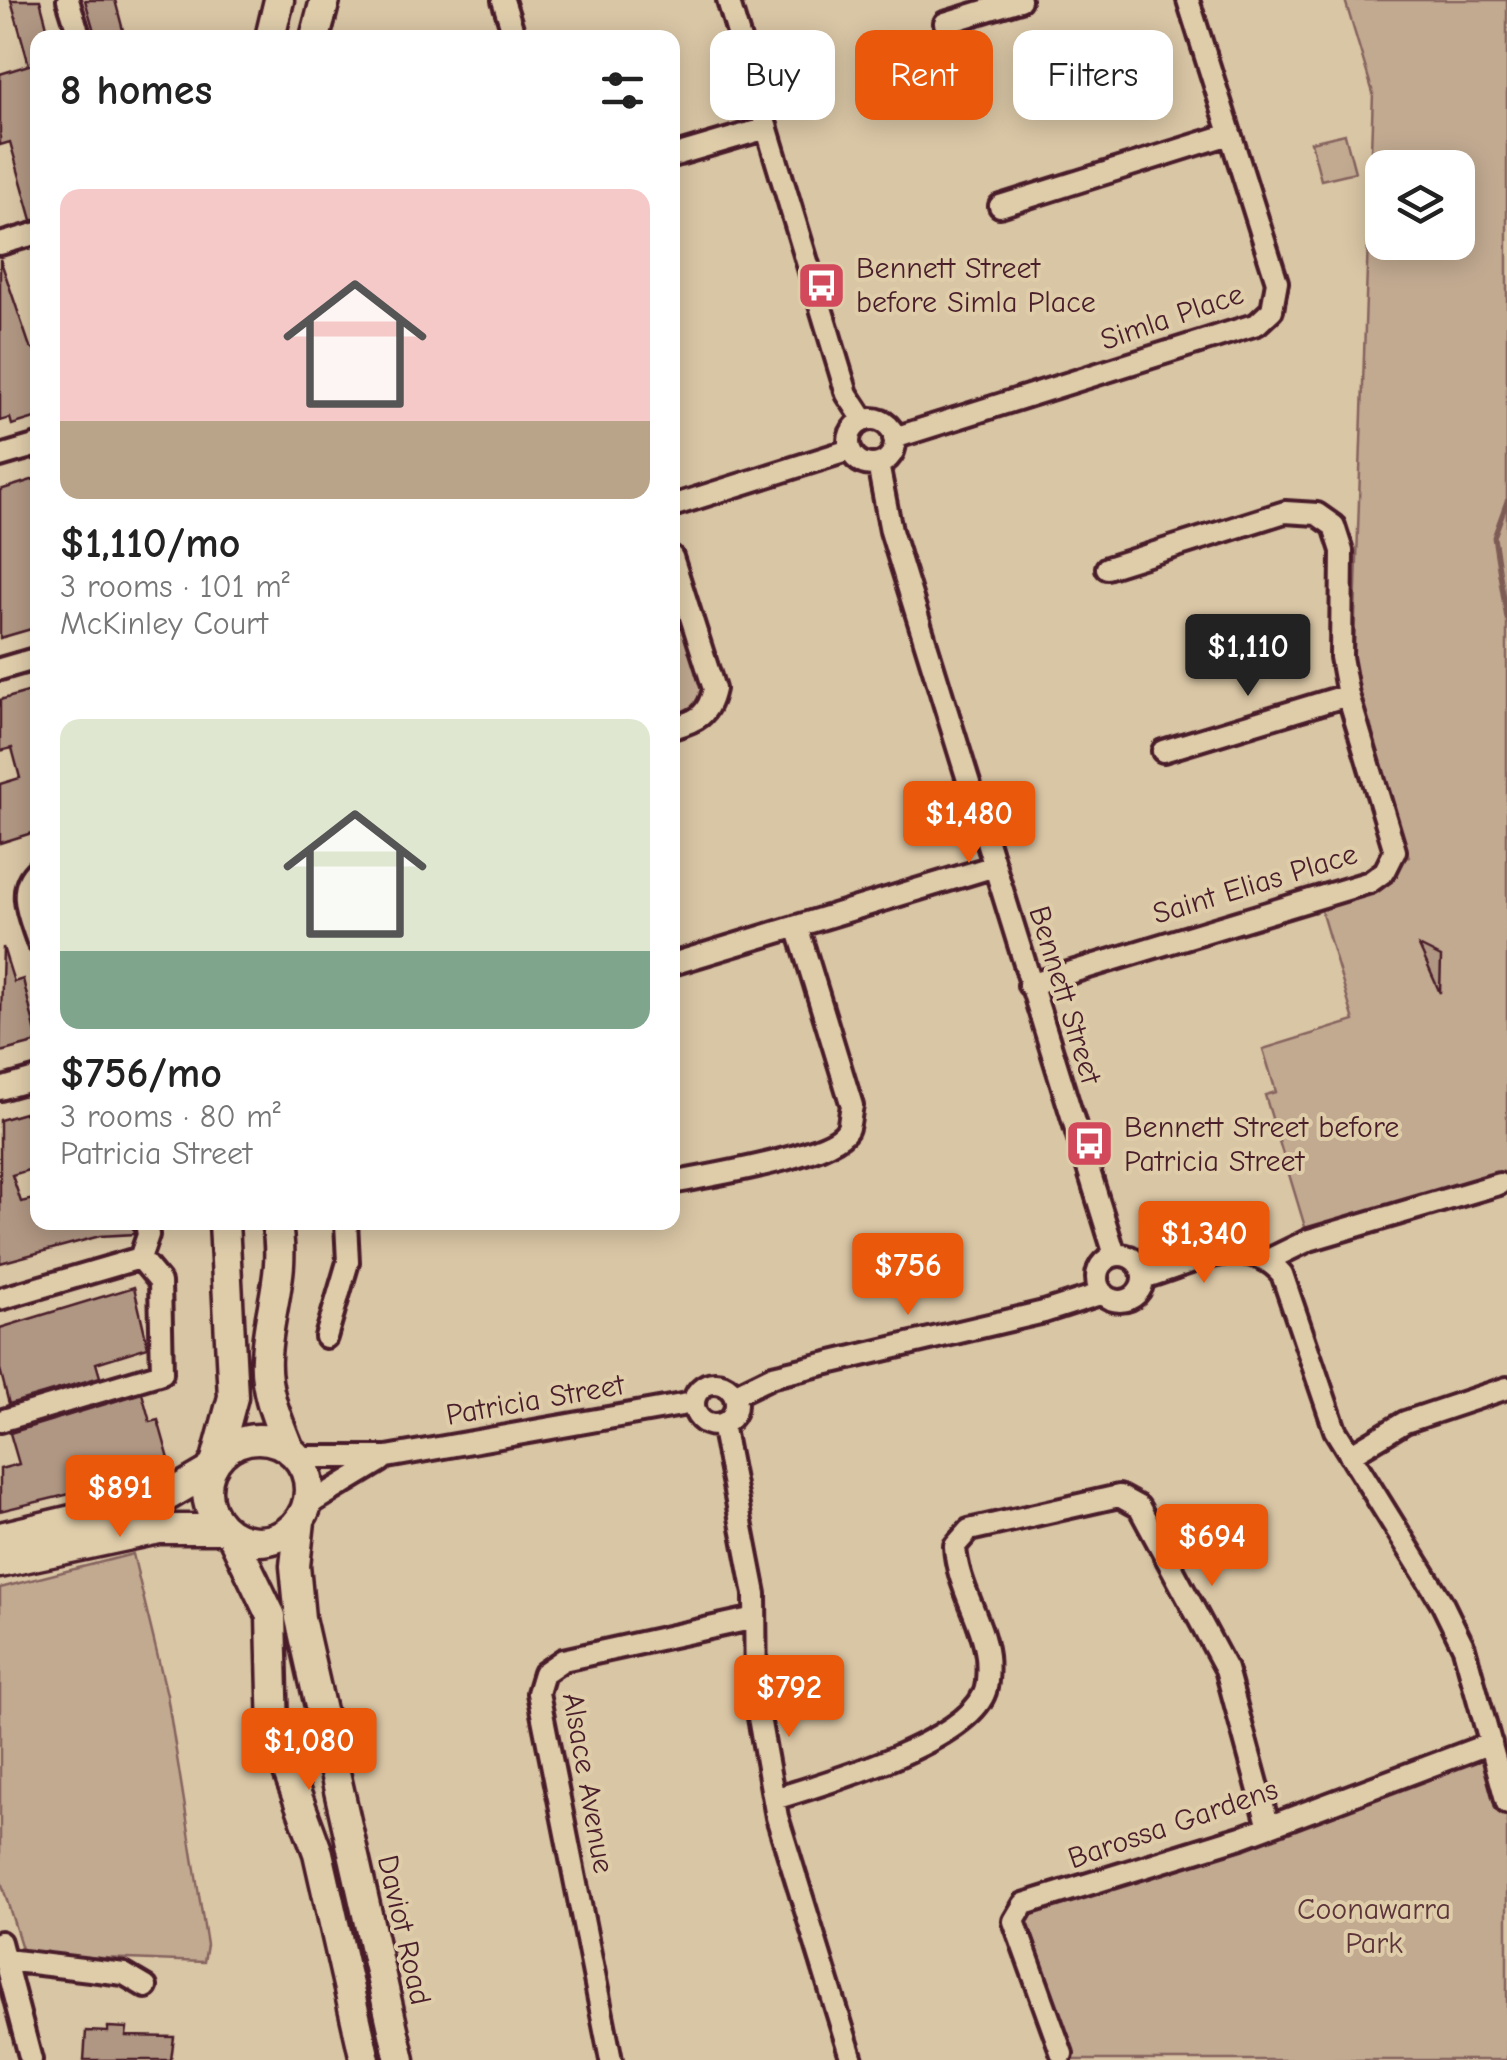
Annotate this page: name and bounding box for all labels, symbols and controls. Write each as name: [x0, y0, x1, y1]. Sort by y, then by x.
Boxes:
chip: Buy: [710, 30, 835, 120]
chip: Rent: [855, 30, 993, 120]
chip: Filters: [1013, 30, 1173, 120]
icon: filters: [595, 63, 650, 118]
text: 8 homes: [60, 66, 212, 115]
map controls: [1365, 150, 1475, 260]
button: layers: [1365, 150, 1475, 260]
place label: Bennett Street before Simla Place: [856, 251, 1096, 320]
icon: home: [265, 254, 445, 434]
bus stop icon: Bennett Street before Simla Place: [795, 259, 847, 311]
street label: Simla Place: [1096, 276, 1248, 358]
text: $1,110/mo: [60, 519, 240, 568]
text: 3 rooms · 101 m²: [60, 568, 290, 605]
text: McKinley Court: [60, 605, 268, 642]
pin: $1,110: [1167, 614, 1329, 699]
text: $1,110: [1207, 628, 1289, 665]
pin: $1,480: [888, 781, 1050, 866]
icon: home: [265, 784, 445, 964]
text: $1,480: [925, 795, 1013, 832]
street label: Saint Elias Place: [1149, 836, 1361, 932]
street label: Bennett Street: [1021, 902, 1109, 1090]
text: $756/mo: [60, 1049, 222, 1098]
text: 3 rooms · 80 m²: [60, 1098, 281, 1135]
place label: Bennett Street before Patricia Street: [1124, 1110, 1399, 1179]
bus stop icon: Bennett Street before Patricia Street: [1063, 1118, 1115, 1170]
text: Patricia Street: [60, 1135, 252, 1172]
pin: $1,340: [1123, 1201, 1285, 1286]
text: $1,340: [1160, 1215, 1248, 1252]
pin: $756: [849, 1233, 967, 1318]
text: $756: [874, 1247, 942, 1284]
street label: Patricia Street: [443, 1367, 628, 1433]
pin: $891: [61, 1455, 179, 1540]
text: $891: [88, 1469, 152, 1506]
pin: $694: [1153, 1504, 1271, 1589]
text: $694: [1178, 1518, 1246, 1555]
pin: $792: [730, 1655, 848, 1740]
text: $792: [756, 1669, 822, 1706]
street label: Alsace Avenue: [555, 1690, 621, 1876]
pin: $1,080: [228, 1708, 390, 1793]
text: $1,080: [264, 1722, 354, 1759]
street label: Barossa Gardens: [1064, 1772, 1282, 1876]
street label: Daviot Road: [370, 1852, 438, 2008]
park label: Coonawarra Park: [1297, 1892, 1451, 1961]

